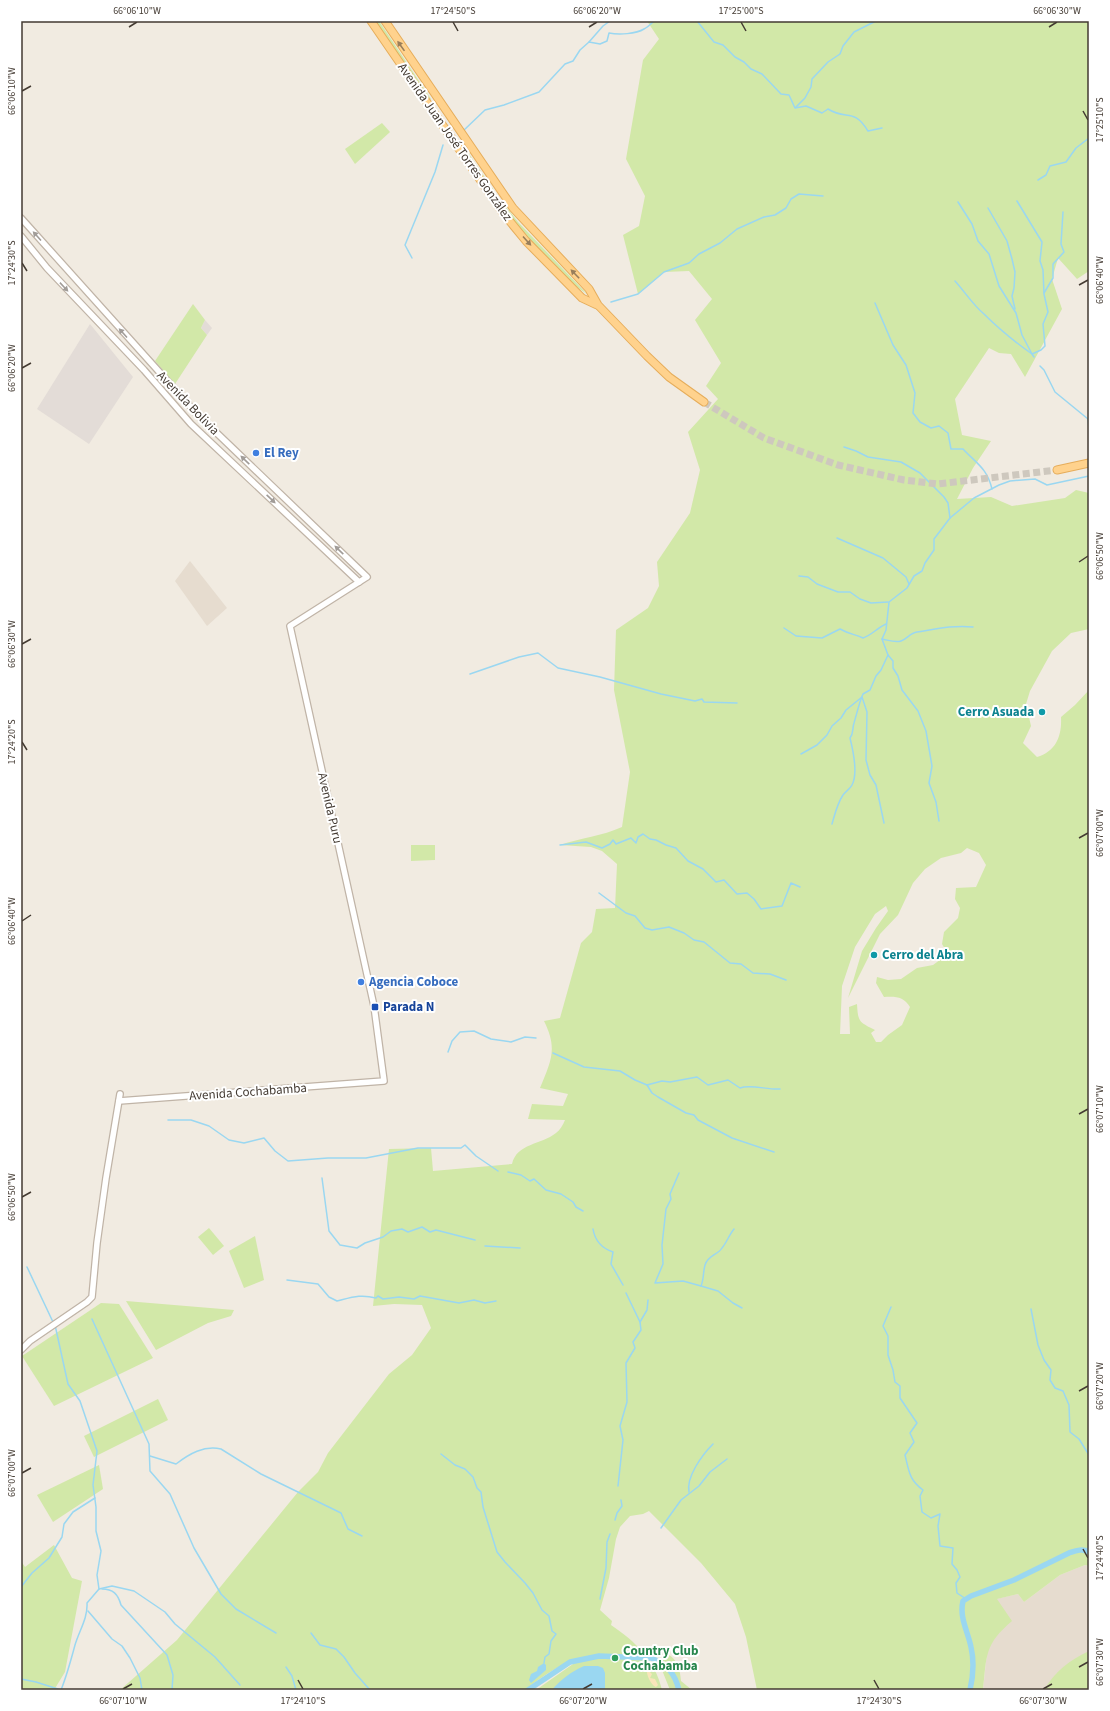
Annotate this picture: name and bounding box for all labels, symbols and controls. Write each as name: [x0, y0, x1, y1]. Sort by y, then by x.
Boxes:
text: 66°06'10"W: [113, 4, 161, 18]
text: 17°24'50"S: [430, 4, 476, 18]
text: 66°06'20"W: [573, 4, 621, 18]
text: 17°25'00"S: [718, 4, 764, 18]
text: 66°06'30"W: [1033, 4, 1081, 18]
one-way arrow: [398, 40, 405, 51]
street label: Avenida Juan José Torres González: [393, 59, 517, 225]
text: 66°06'10"W: [5, 67, 19, 115]
text: 17°25'10"S: [1093, 97, 1107, 143]
one-way arrow: [32, 231, 41, 241]
one-way arrow: [522, 236, 531, 246]
text: 17°24'30"S: [5, 240, 19, 286]
text: 66°06'40"W: [1093, 256, 1107, 304]
one-way arrow: [570, 269, 580, 279]
one-way arrow: [60, 281, 69, 292]
one-way arrow: [119, 328, 128, 338]
text: 66°06'20"W: [5, 344, 19, 392]
street label: Avenida Bolivia: [153, 367, 223, 439]
place label: El Rey: [264, 444, 299, 462]
marker: El Rey: [251, 448, 261, 458]
one-way arrow: [240, 456, 250, 465]
one-way arrow: [266, 494, 276, 504]
text: 66°06'50"W: [1093, 532, 1107, 580]
one-way arrow: [334, 545, 344, 555]
text: 66°06'30"W: [5, 620, 19, 668]
place label: Cerro Asuada: [958, 703, 1034, 721]
marker: Cerro Asuada: [1037, 707, 1047, 717]
text: 17°24'20"S: [5, 719, 19, 765]
street label: Avenida Puru: [313, 771, 347, 845]
text: 66°07'00"W: [1093, 809, 1107, 857]
text: 66°06'40"W: [5, 897, 19, 945]
place label: Cerro del Abra: [882, 946, 964, 964]
marker: Cerro del Abra: [869, 950, 879, 960]
place label: Agencia Coboce: [368, 973, 459, 991]
marker: Agencia Coboce: [356, 977, 366, 987]
place label: Parada N: [383, 998, 434, 1016]
marker: Parada N: [370, 1002, 380, 1012]
street label: Avenida Cochabamba: [188, 1079, 308, 1105]
text: 66°07'10"W: [1093, 1085, 1107, 1133]
text: 66°06'50"W: [5, 1173, 19, 1221]
text: 66°07'20"W: [1093, 1362, 1107, 1410]
text: 66°07'00"W: [5, 1449, 19, 1497]
text: 17°24'40"S: [1093, 1535, 1107, 1581]
text: 66°07'30"W: [1093, 1638, 1107, 1686]
place label: Country Club Cochabamba: [623, 1642, 698, 1675]
marker: Country Club Cochabamba: [610, 1653, 620, 1663]
text: 66°07'10"W: [99, 1694, 147, 1708]
text: 17°24'10"S: [280, 1694, 326, 1708]
text: 66°07'20"W: [559, 1694, 607, 1708]
text: 17°24'30"S: [856, 1694, 902, 1708]
text: 66°07'30"W: [1019, 1694, 1067, 1708]

